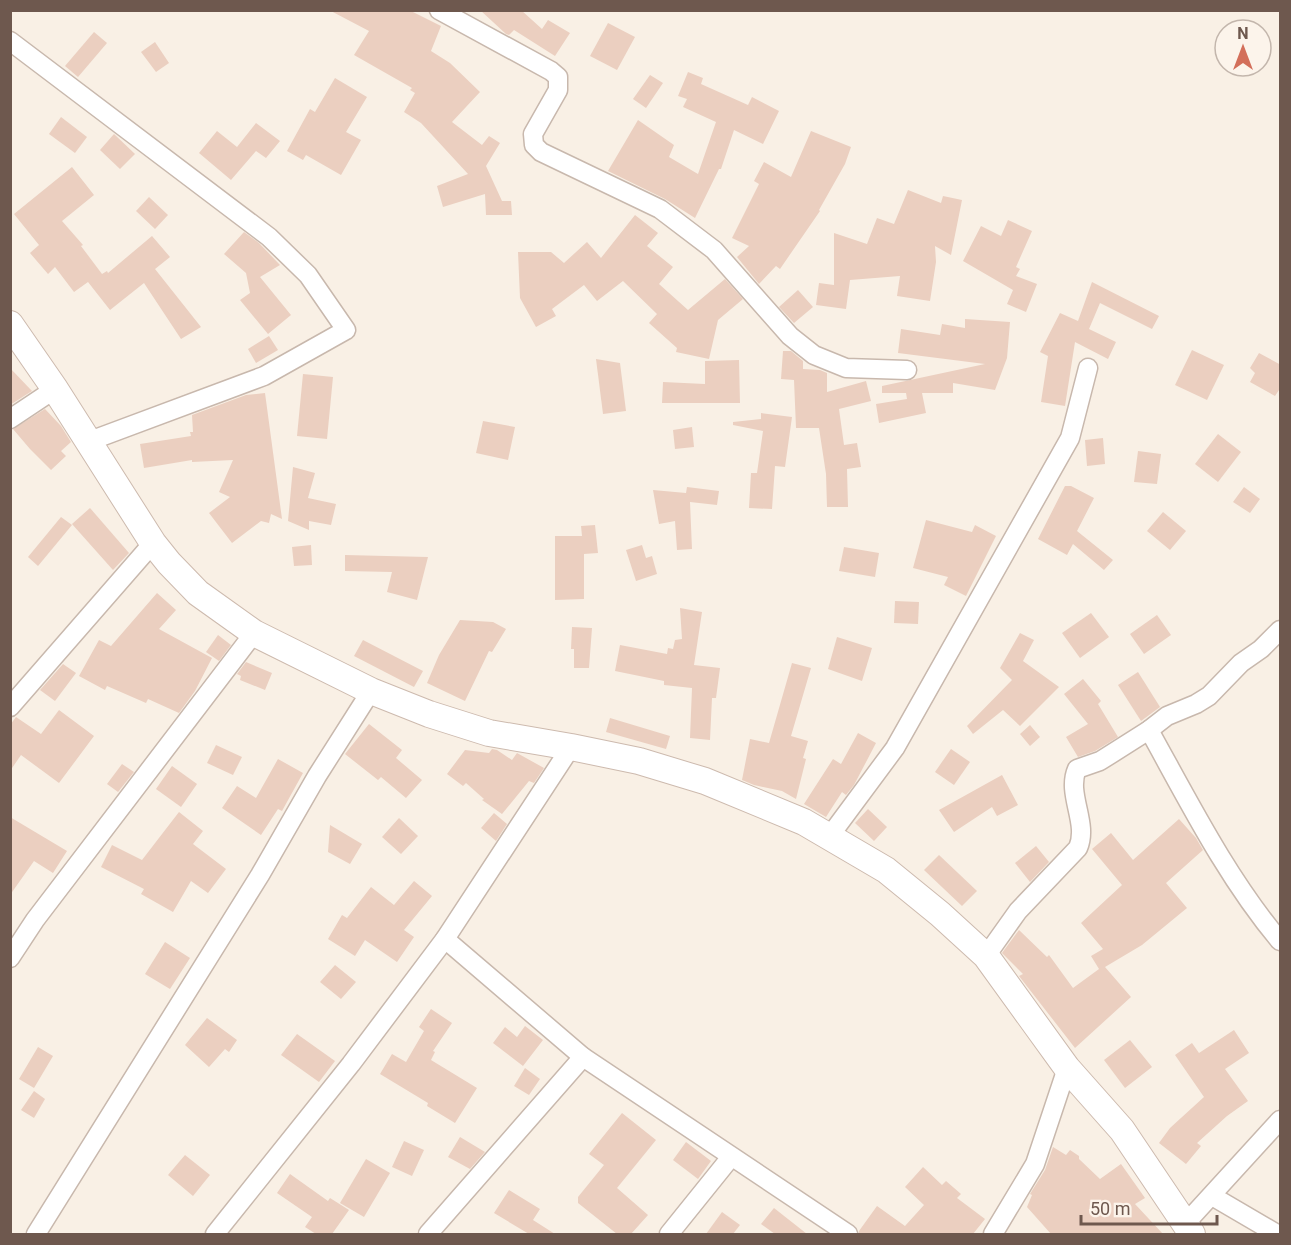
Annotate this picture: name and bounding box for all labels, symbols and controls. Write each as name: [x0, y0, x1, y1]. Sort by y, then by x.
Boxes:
north arrow: [1213, 18, 1273, 78]
text: N: [1237, 24, 1249, 43]
scale bar: [1081, 1188, 1218, 1226]
text: 50 m: [1090, 1198, 1130, 1219]

